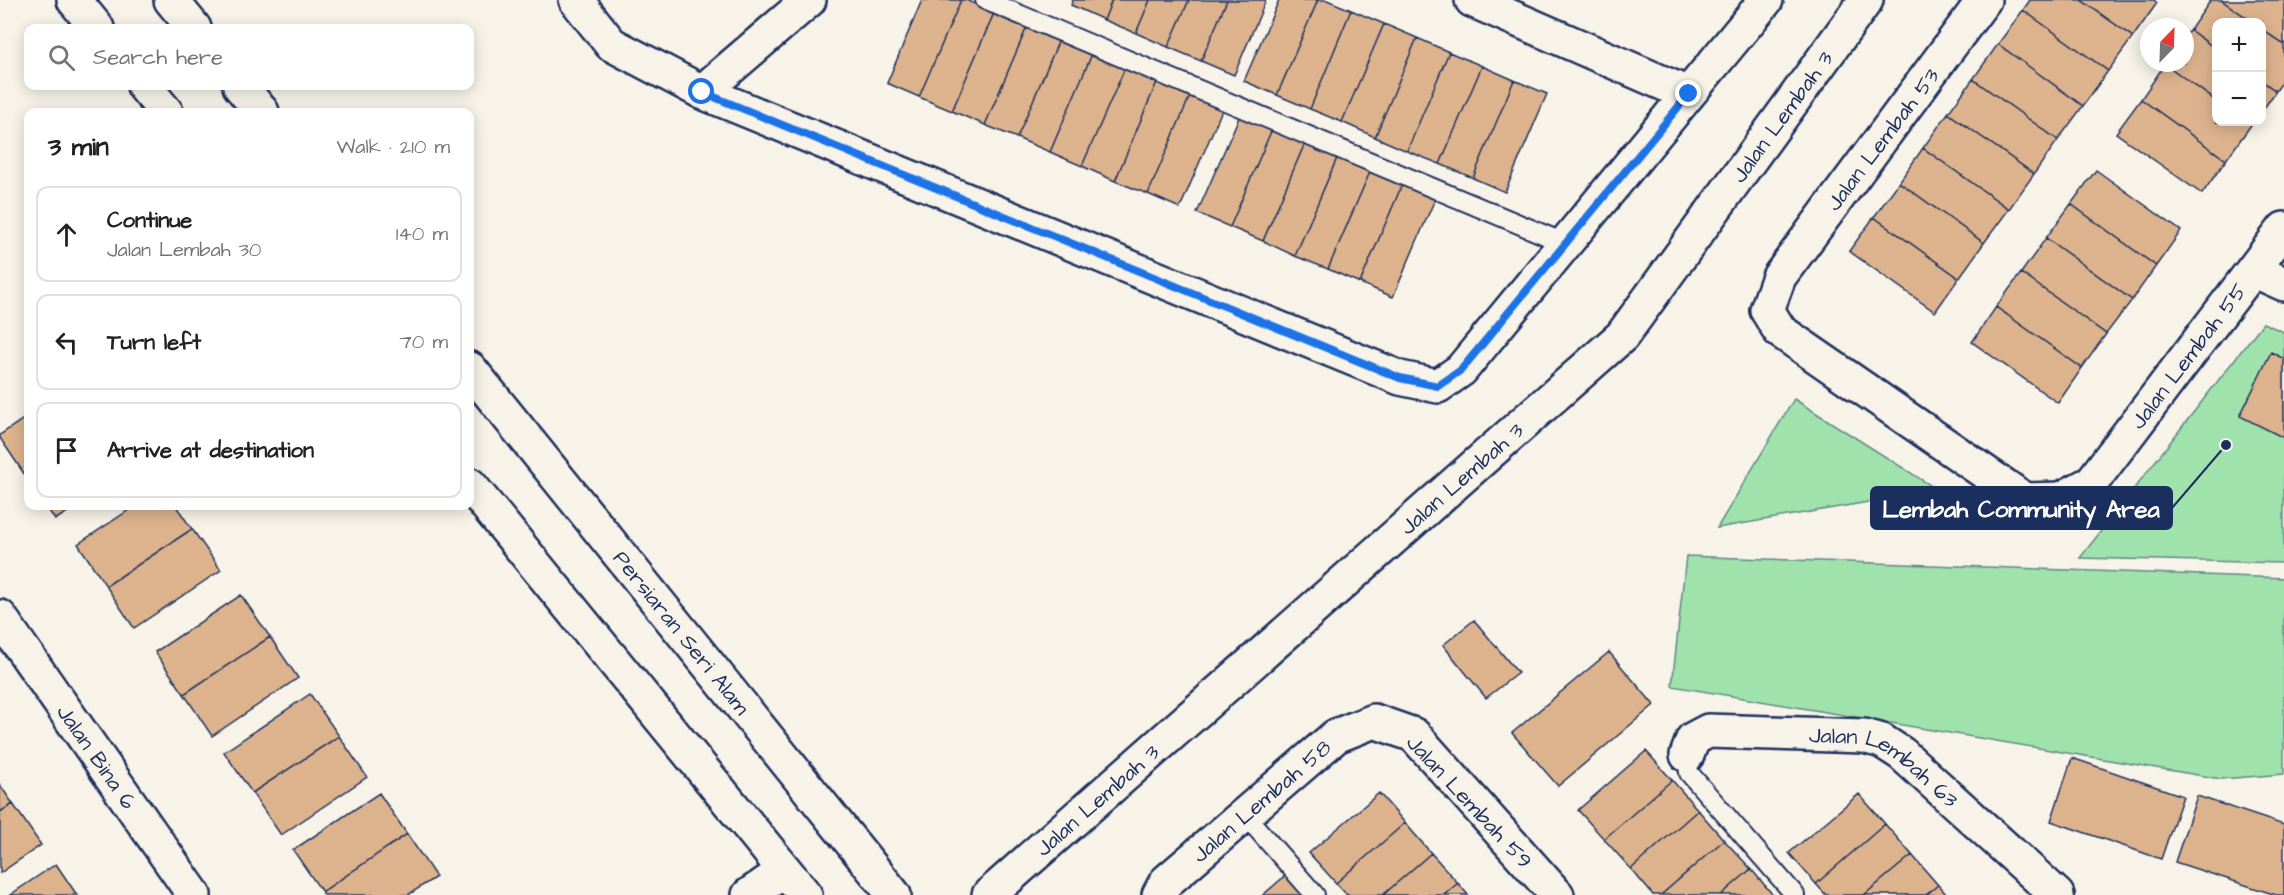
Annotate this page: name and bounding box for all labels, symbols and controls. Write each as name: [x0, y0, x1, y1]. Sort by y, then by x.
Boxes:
north arrow: [2140, 18, 2194, 72]
map controls: [2212, 18, 2266, 126]
button: +: [2212, 18, 2266, 72]
search box: [24, 24, 474, 90]
icon: search: [45, 41, 78, 74]
text: Search here: [93, 42, 223, 73]
street label: Jalan Lembah 3: [1724, 45, 1841, 189]
street label: Jalan Lembah 53: [1819, 62, 1947, 218]
button: −: [2212, 72, 2266, 126]
route start: [688, 78, 714, 104]
route end: [1675, 80, 1701, 106]
text: 3 min: [48, 129, 109, 165]
text: Walk · 210 m: [337, 133, 450, 161]
text: Continue: [107, 205, 192, 236]
icon: ahead: [50, 218, 83, 251]
text: 140 m: [396, 220, 448, 248]
text: Jalan Lembah 30: [107, 236, 261, 264]
street label: Jalan Lembah 55: [2123, 277, 2255, 436]
icon: left: [50, 326, 83, 359]
text: Turn left: [107, 327, 201, 358]
text: 70 m: [400, 328, 448, 356]
street label: Jalan Lembah 3: [1393, 416, 1531, 542]
icon: arrive: [50, 434, 83, 467]
text: Arrive at destination: [107, 435, 314, 466]
callout: Lembah Community Area: [1871, 487, 2172, 529]
text: Lembah Community Area: [1882, 493, 2161, 529]
street label: Persiaran Seri Alam: [605, 544, 757, 722]
street label: Jalan Bina 6: [49, 699, 144, 816]
street label: Jalan Lembah 63: [1808, 720, 1965, 815]
street label: Jalan Lembah 59: [1399, 728, 1539, 876]
street label: Jalan Lembah 58: [1186, 733, 1338, 870]
street label: Jalan Lembah 3: [1029, 738, 1167, 864]

